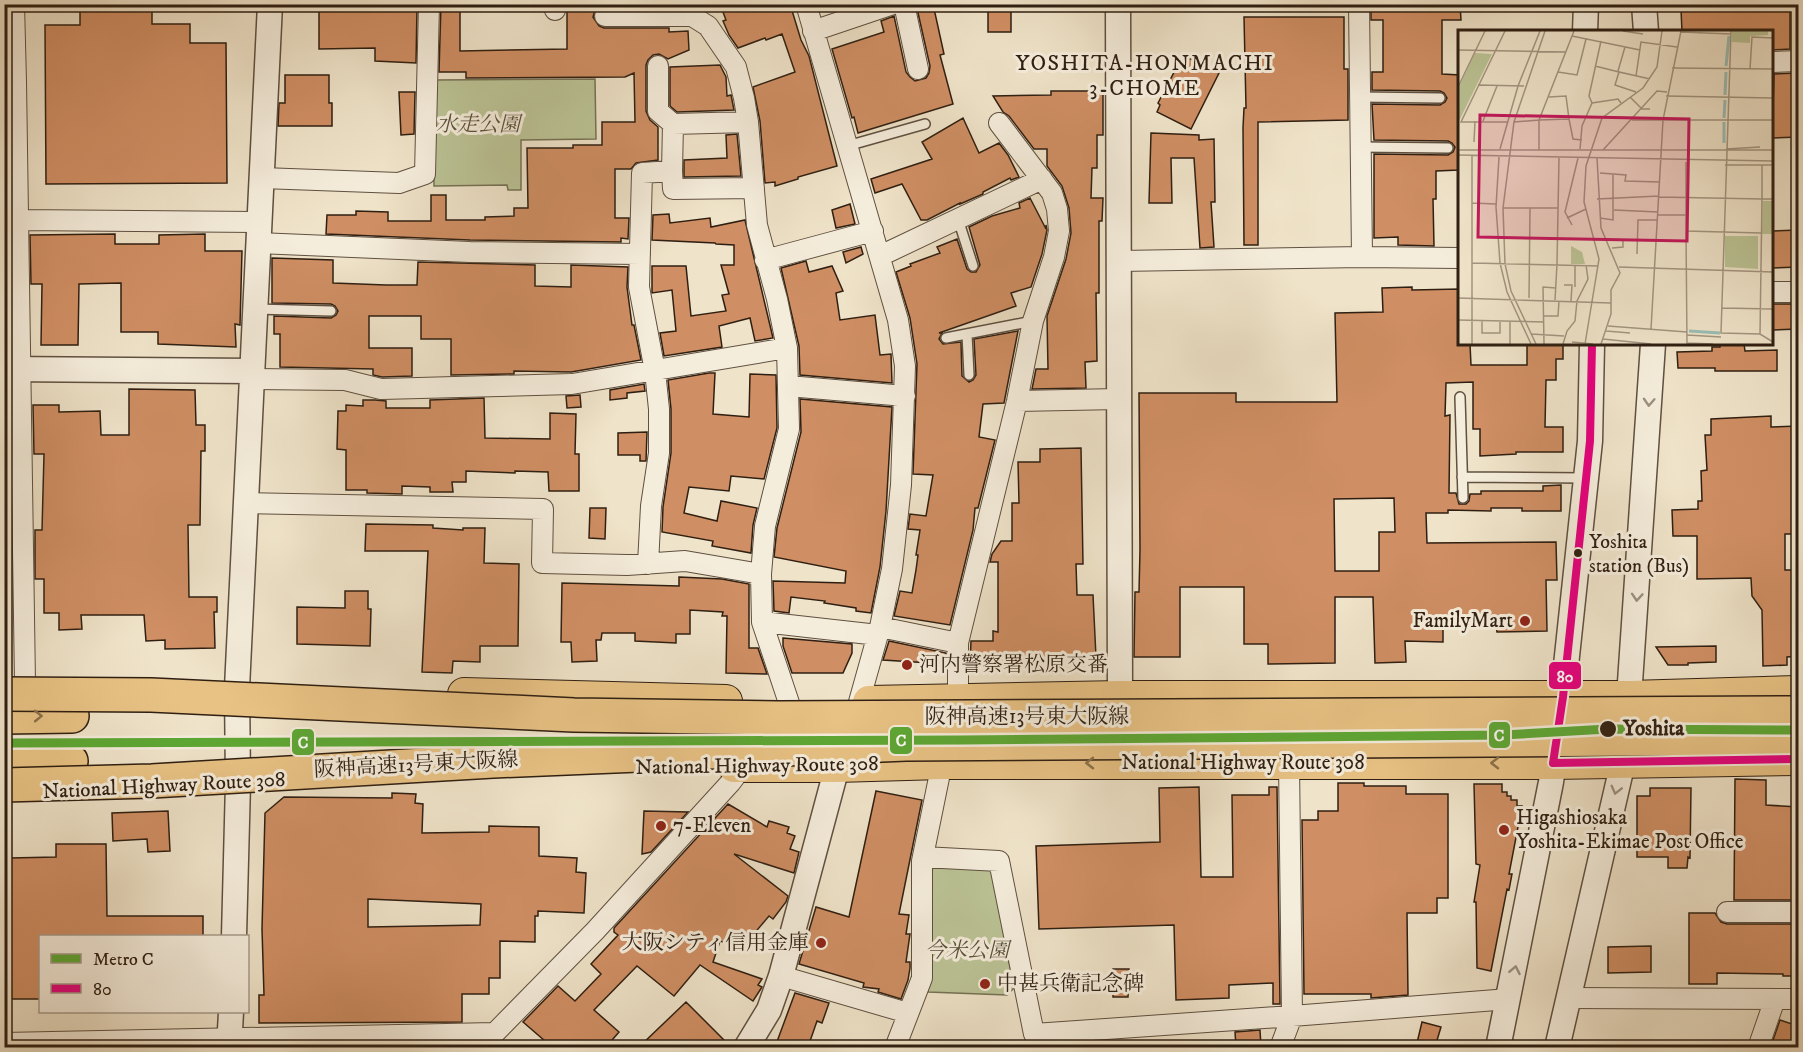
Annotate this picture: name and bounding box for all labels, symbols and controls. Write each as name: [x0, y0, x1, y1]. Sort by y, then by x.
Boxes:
inset map: [1458, 30, 1773, 345]
district label: YOSHITA-HONMACHI 3-CHOME: [1016, 50, 1274, 102]
park label: 水走公園: [436, 112, 523, 138]
one-way arrow: [1643, 397, 1656, 406]
place label: Yoshita station (Bus): [1589, 530, 1689, 579]
marker: Yoshita station (Bus): [1572, 547, 1584, 559]
one-way arrow: [1631, 592, 1644, 601]
place label: FamilyMart: [1412, 608, 1513, 634]
marker: FamilyMart: [1518, 614, 1532, 628]
place label: 河内警察署松原交番: [919, 652, 1108, 678]
marker: 河内警察署松原交番: [900, 658, 914, 672]
line badge: 80: [1548, 661, 1582, 690]
text: 80: [1557, 667, 1574, 687]
street label: 阪神高速13号東大阪線: [925, 704, 1129, 730]
one-way arrow: [34, 710, 43, 723]
place label: Yoshita: [1622, 716, 1685, 742]
marker: Yoshita: [1598, 719, 1618, 739]
line badge: C: [1488, 721, 1511, 749]
line badge: C: [889, 726, 913, 755]
text: C: [1494, 726, 1504, 746]
line badge: C: [291, 728, 315, 756]
text: C: [896, 731, 906, 751]
text: C: [298, 733, 308, 753]
street label: 阪神高速13号東大阪線: [313, 747, 519, 783]
street label: National Highway Route 308: [1121, 750, 1365, 776]
street label: National Highway Route 308: [635, 751, 879, 781]
one-way arrow: [1085, 757, 1094, 769]
one-way arrow: [1490, 757, 1499, 769]
street label: National Highway Route 308: [42, 767, 286, 805]
one-way arrow: [1611, 785, 1624, 795]
place label: Higashiosaka Yoshita-Ekimae Post Office: [1516, 805, 1744, 855]
place label: 7-Eleven: [673, 813, 751, 839]
marker: 7-Eleven: [654, 819, 668, 833]
marker: Higashiosaka Yoshita-Ekimae Post Office: [1497, 823, 1511, 837]
place label: 大阪シティ信用金庫: [622, 930, 809, 956]
legend: [39, 935, 249, 1013]
marker: 大阪シティ信用金庫: [814, 936, 828, 950]
park label: 今米公園: [925, 938, 1012, 964]
text: Metro C: [93, 949, 154, 971]
one-way arrow: [1508, 965, 1521, 975]
place label: 中甚兵衛記念碑: [997, 971, 1144, 997]
marker: 中甚兵衛記念碑: [978, 977, 992, 991]
text: 80: [93, 979, 112, 1001]

